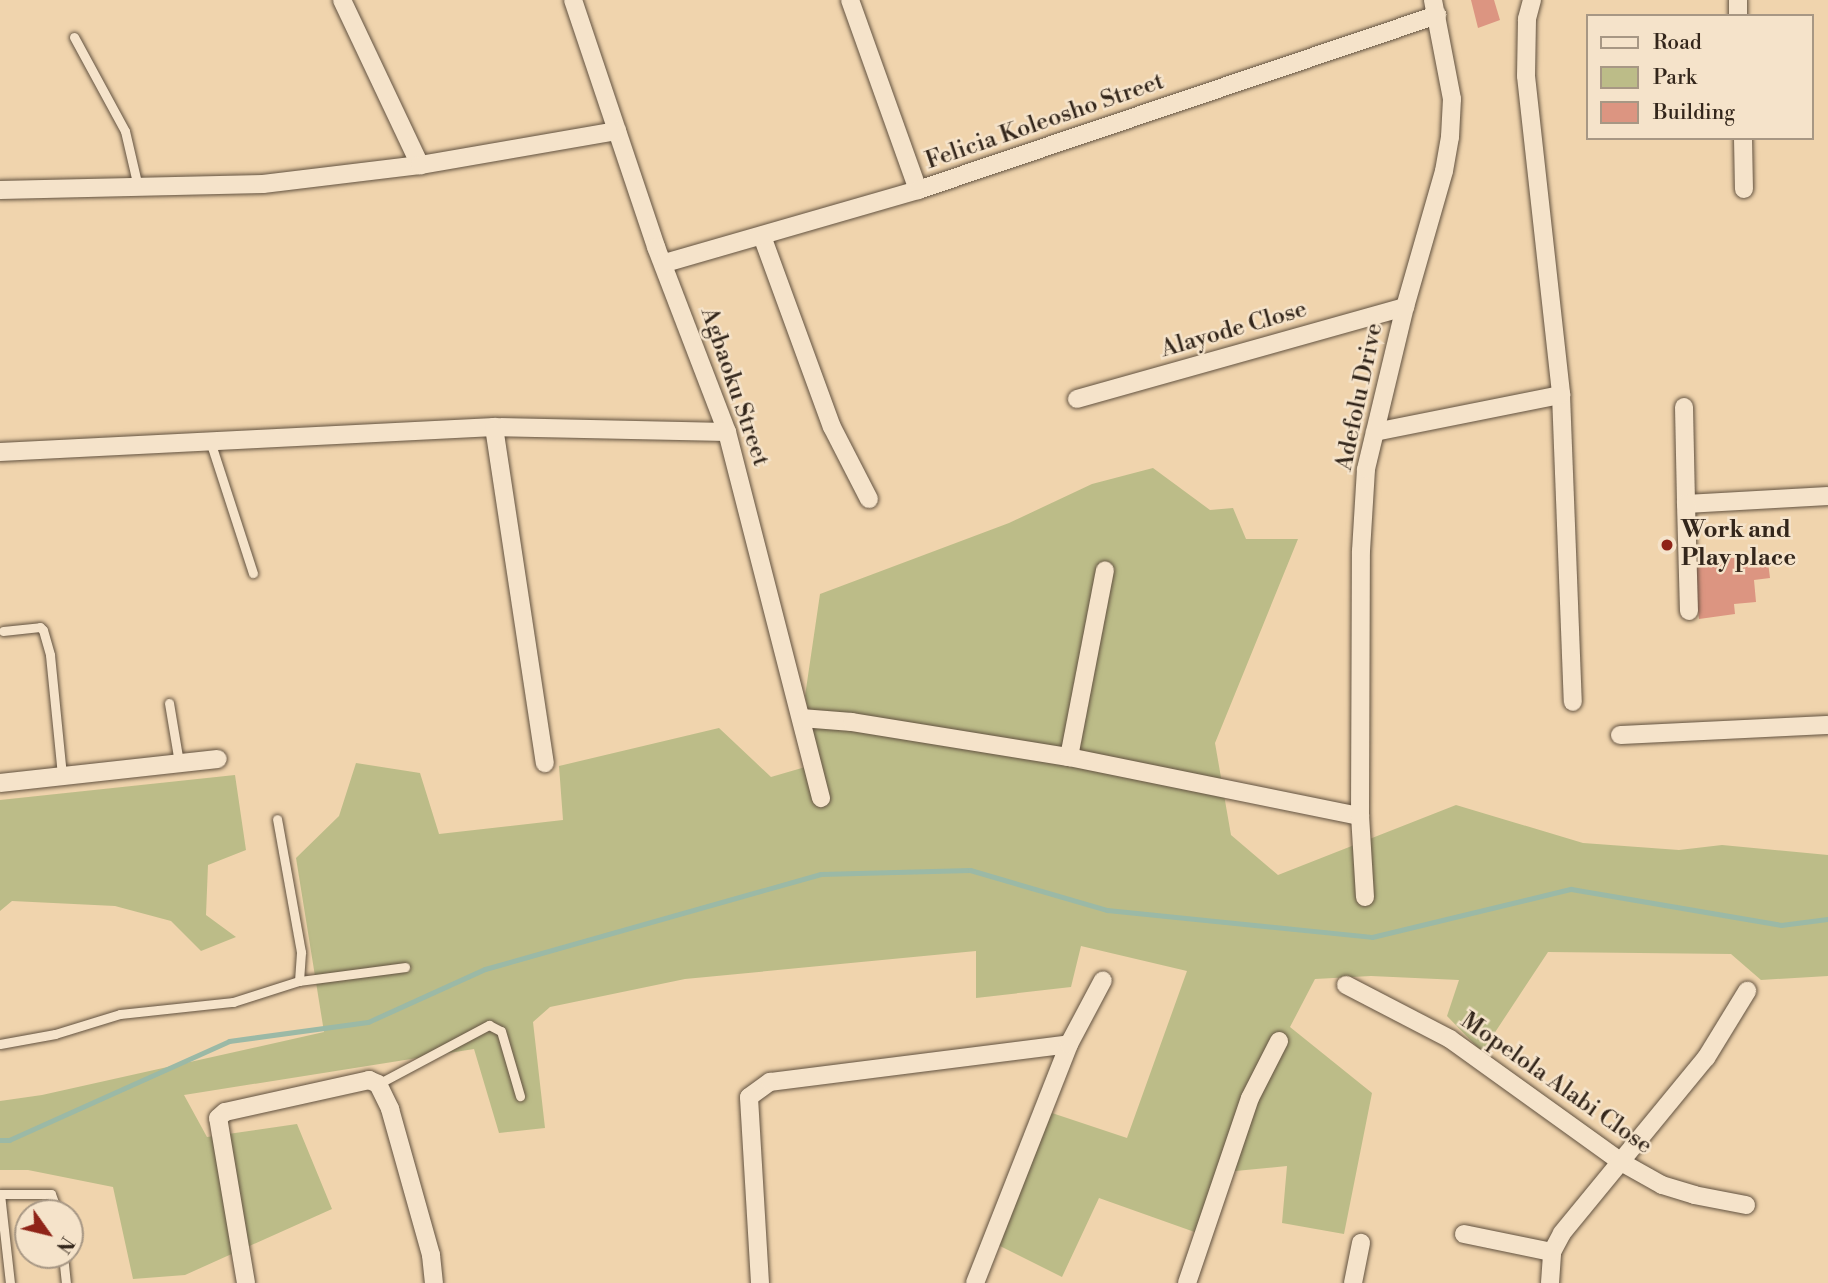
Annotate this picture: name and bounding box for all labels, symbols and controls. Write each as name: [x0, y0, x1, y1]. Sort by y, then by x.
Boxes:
legend: [1587, 14, 1814, 140]
text: Road: [1653, 30, 1702, 56]
text: Park: [1653, 65, 1697, 91]
street label: Felicia Koleosho Street: [922, 68, 1168, 176]
text: Building: [1653, 100, 1735, 126]
street label: Alayode Close: [1158, 295, 1310, 365]
street label: Agbaoku Street: [693, 304, 775, 470]
street label: Adefolu Drive: [1330, 320, 1390, 474]
place label: Work and Play place: [1681, 517, 1796, 573]
marker: Work and Play place: [1659, 537, 1675, 553]
street label: Mopelola Alabi Close: [1455, 1007, 1657, 1161]
north arrow: [14, 1199, 84, 1269]
text: N: [51, 1232, 79, 1258]

